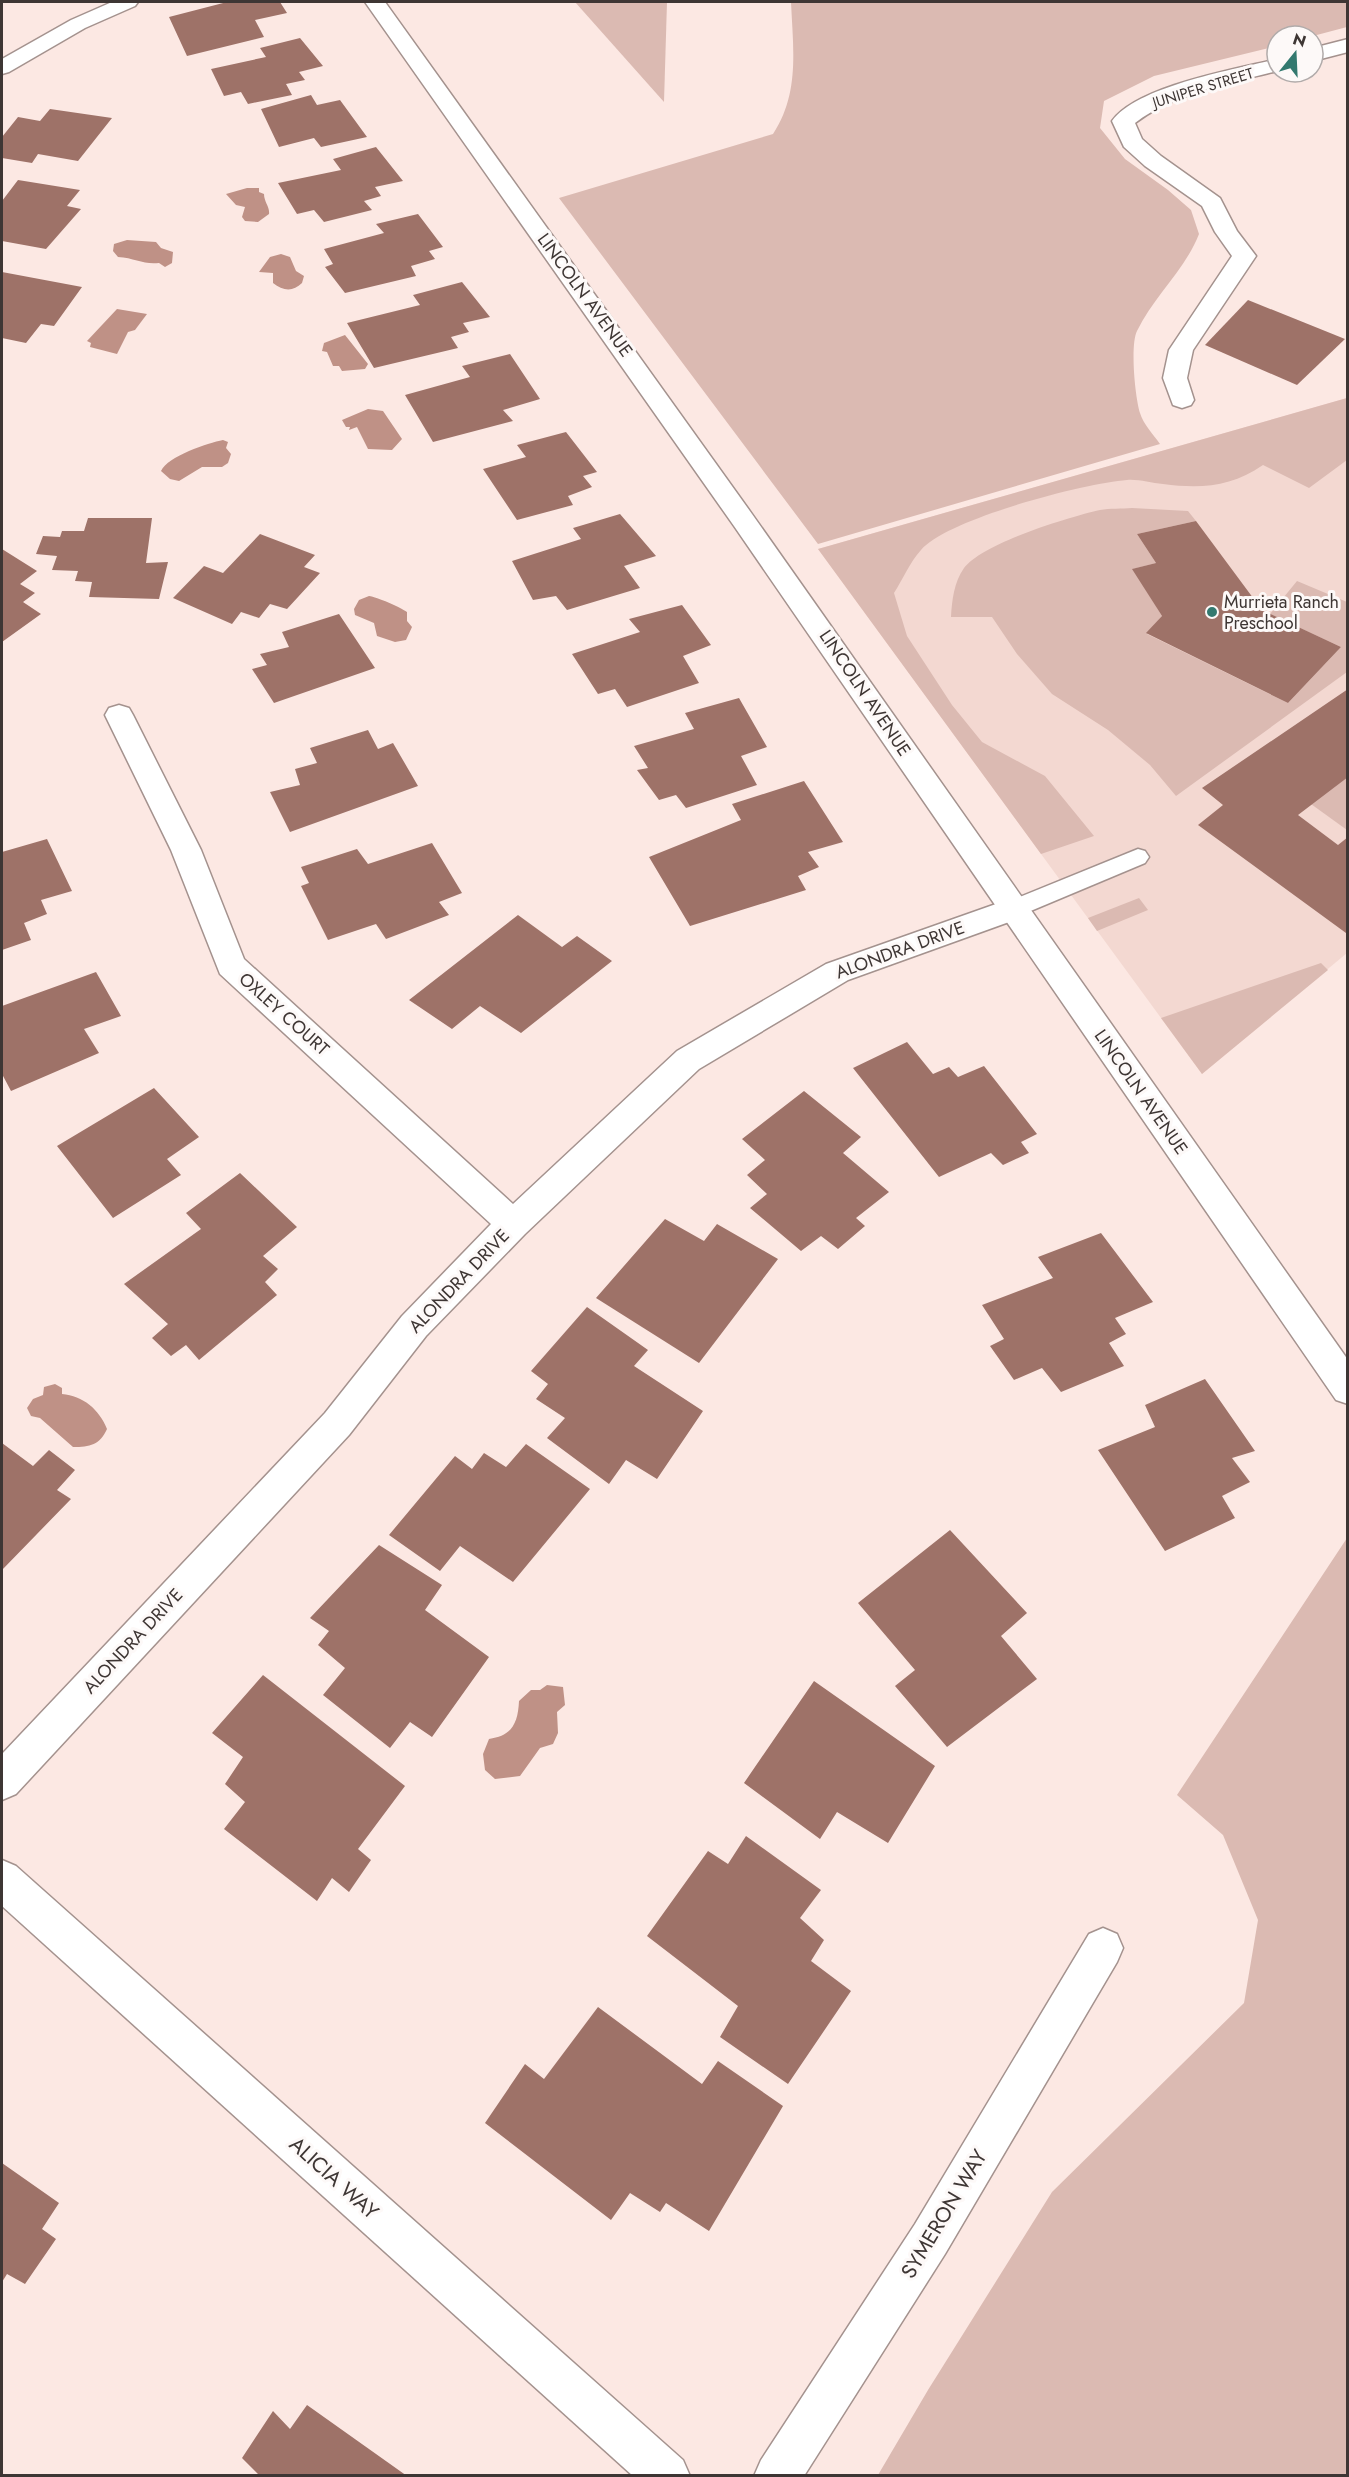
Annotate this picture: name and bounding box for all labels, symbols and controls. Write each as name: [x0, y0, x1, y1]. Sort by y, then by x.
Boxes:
north arrow: [1265, 24, 1325, 84]
text: N: [1290, 27, 1309, 53]
street label: JUNIPER STREET: [1148, 62, 1256, 114]
street label: LINCOLN AVENUE: [531, 228, 639, 362]
place label: Murrieta Ranch Preschool: [1224, 589, 1339, 636]
marker: Murrieta Ranch Preschool: [1205, 605, 1219, 619]
street label: LINCOLN AVENUE: [813, 625, 917, 761]
street label: ALONDRA DRIVE: [832, 915, 968, 985]
street label: OXLEY COURT: [233, 966, 335, 1062]
street label: LINCOLN AVENUE: [1088, 1024, 1194, 1160]
street label: ALONDRA DRIVE: [403, 1223, 515, 1339]
street label: ALONDRA DRIVE: [77, 1582, 189, 1700]
street label: ALICIA WAY: [283, 2130, 385, 2226]
street label: SYMERON WAY: [894, 2144, 994, 2284]

